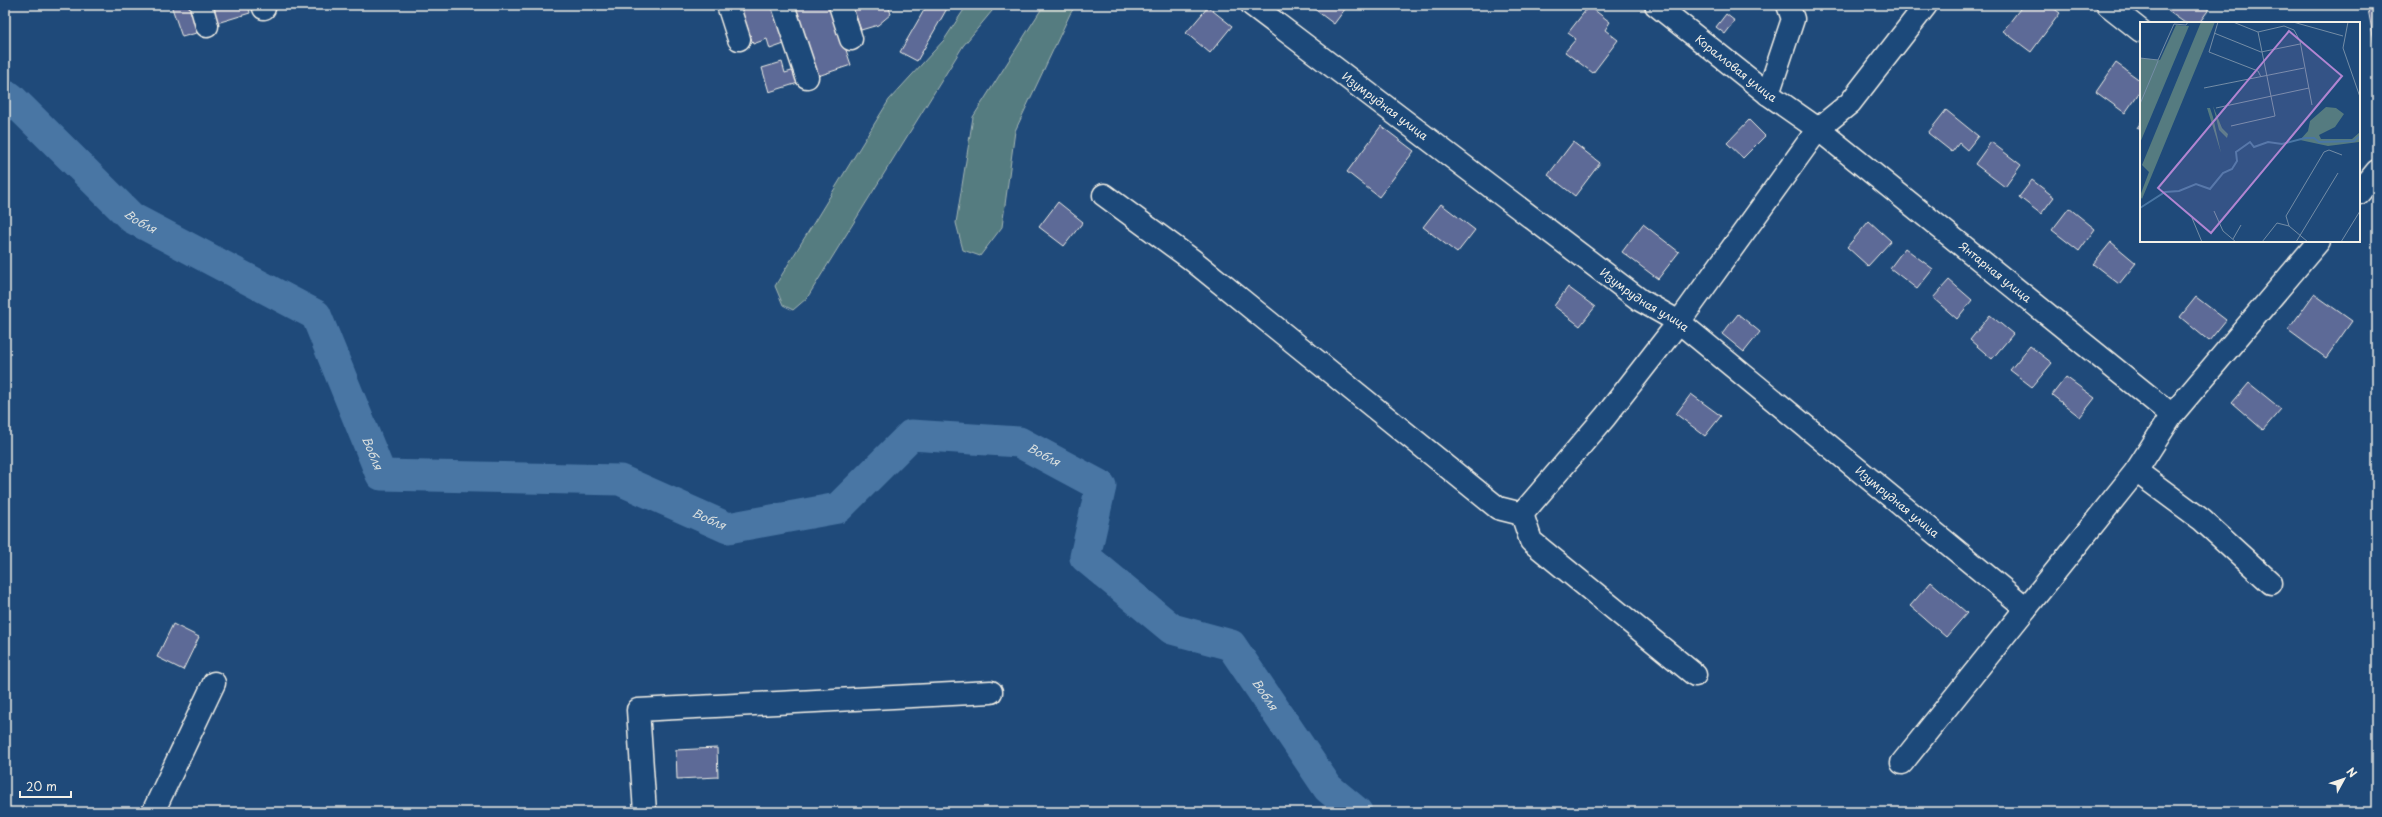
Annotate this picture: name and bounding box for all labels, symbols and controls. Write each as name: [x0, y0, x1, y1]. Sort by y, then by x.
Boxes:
inset map: [2140, 22, 2360, 242]
street label: Коралловая улица: [1692, 30, 1781, 106]
street label: Изумрудная улица: [1339, 67, 1432, 144]
water label: Вобля: [120, 205, 161, 238]
street label: Янтарная улица: [1956, 237, 2035, 306]
street label: Изумрудная улица: [1597, 263, 1693, 335]
water label: Вобля: [358, 433, 389, 474]
water label: Вобля: [1024, 438, 1065, 471]
street label: Изумрудная улица: [1852, 462, 1943, 541]
water label: Вобля: [690, 503, 730, 535]
water label: Вобля: [1248, 675, 1284, 715]
north arrow: [2324, 759, 2364, 799]
text: N: [2343, 763, 2362, 781]
scale bar: [20, 773, 71, 799]
text: 20 m: [26, 777, 57, 795]

